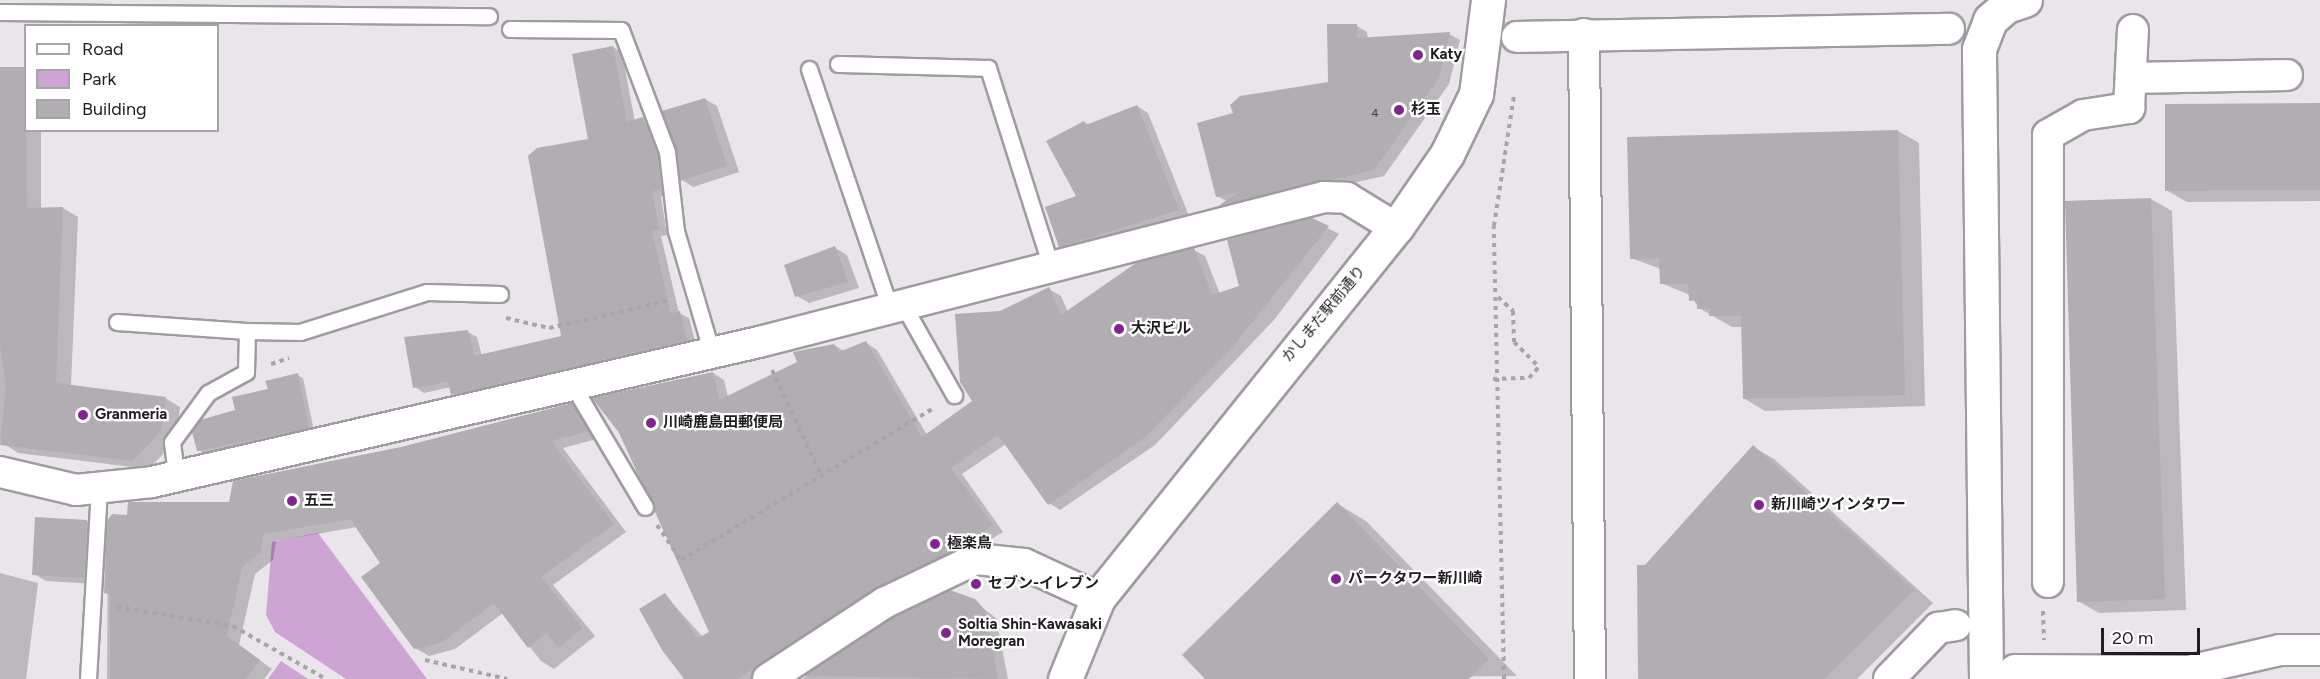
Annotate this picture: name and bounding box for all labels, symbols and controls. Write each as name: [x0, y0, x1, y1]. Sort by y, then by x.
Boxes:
legend: [24, 24, 219, 132]
text: Road: [82, 38, 123, 60]
place label: Katy: [1430, 46, 1462, 64]
marker: Katy: [1411, 48, 1425, 62]
text: Park: [82, 68, 116, 90]
text: Building: [82, 98, 147, 120]
place label: 杉玉: [1411, 101, 1441, 119]
marker: 杉玉: [1392, 103, 1406, 117]
house number: 4: [1371, 107, 1379, 121]
street label: かしまだ駅前通り: [1279, 262, 1369, 366]
place label: 大沢ビル: [1131, 320, 1191, 338]
marker: 大沢ビル: [1112, 322, 1126, 336]
place label: Granmeria: [95, 406, 167, 424]
marker: Granmeria: [76, 408, 90, 422]
place label: 川崎鹿島田郵便局: [663, 414, 783, 432]
marker: 川崎鹿島田郵便局: [644, 416, 658, 430]
place label: 五三: [304, 492, 334, 510]
marker: 五三: [285, 494, 299, 508]
place label: 新川崎ツインタワー: [1771, 496, 1906, 514]
marker: 新川崎ツインタワー: [1752, 498, 1766, 512]
place label: 極楽鳥: [947, 535, 992, 553]
marker: 極楽鳥: [928, 537, 942, 551]
place label: パークタワー新川崎: [1348, 570, 1483, 588]
marker: パークタワー新川崎: [1329, 572, 1343, 586]
place label: セブン-イレブン: [988, 575, 1099, 593]
marker: セブン-イレブン: [969, 577, 983, 591]
place label: Soltia Shin-Kawasaki Moregran: [958, 615, 1102, 650]
scale bar: [2104, 616, 2203, 654]
marker: Soltia Shin-Kawasaki Moregran: [939, 626, 953, 640]
text: 20 m: [2112, 627, 2153, 649]

